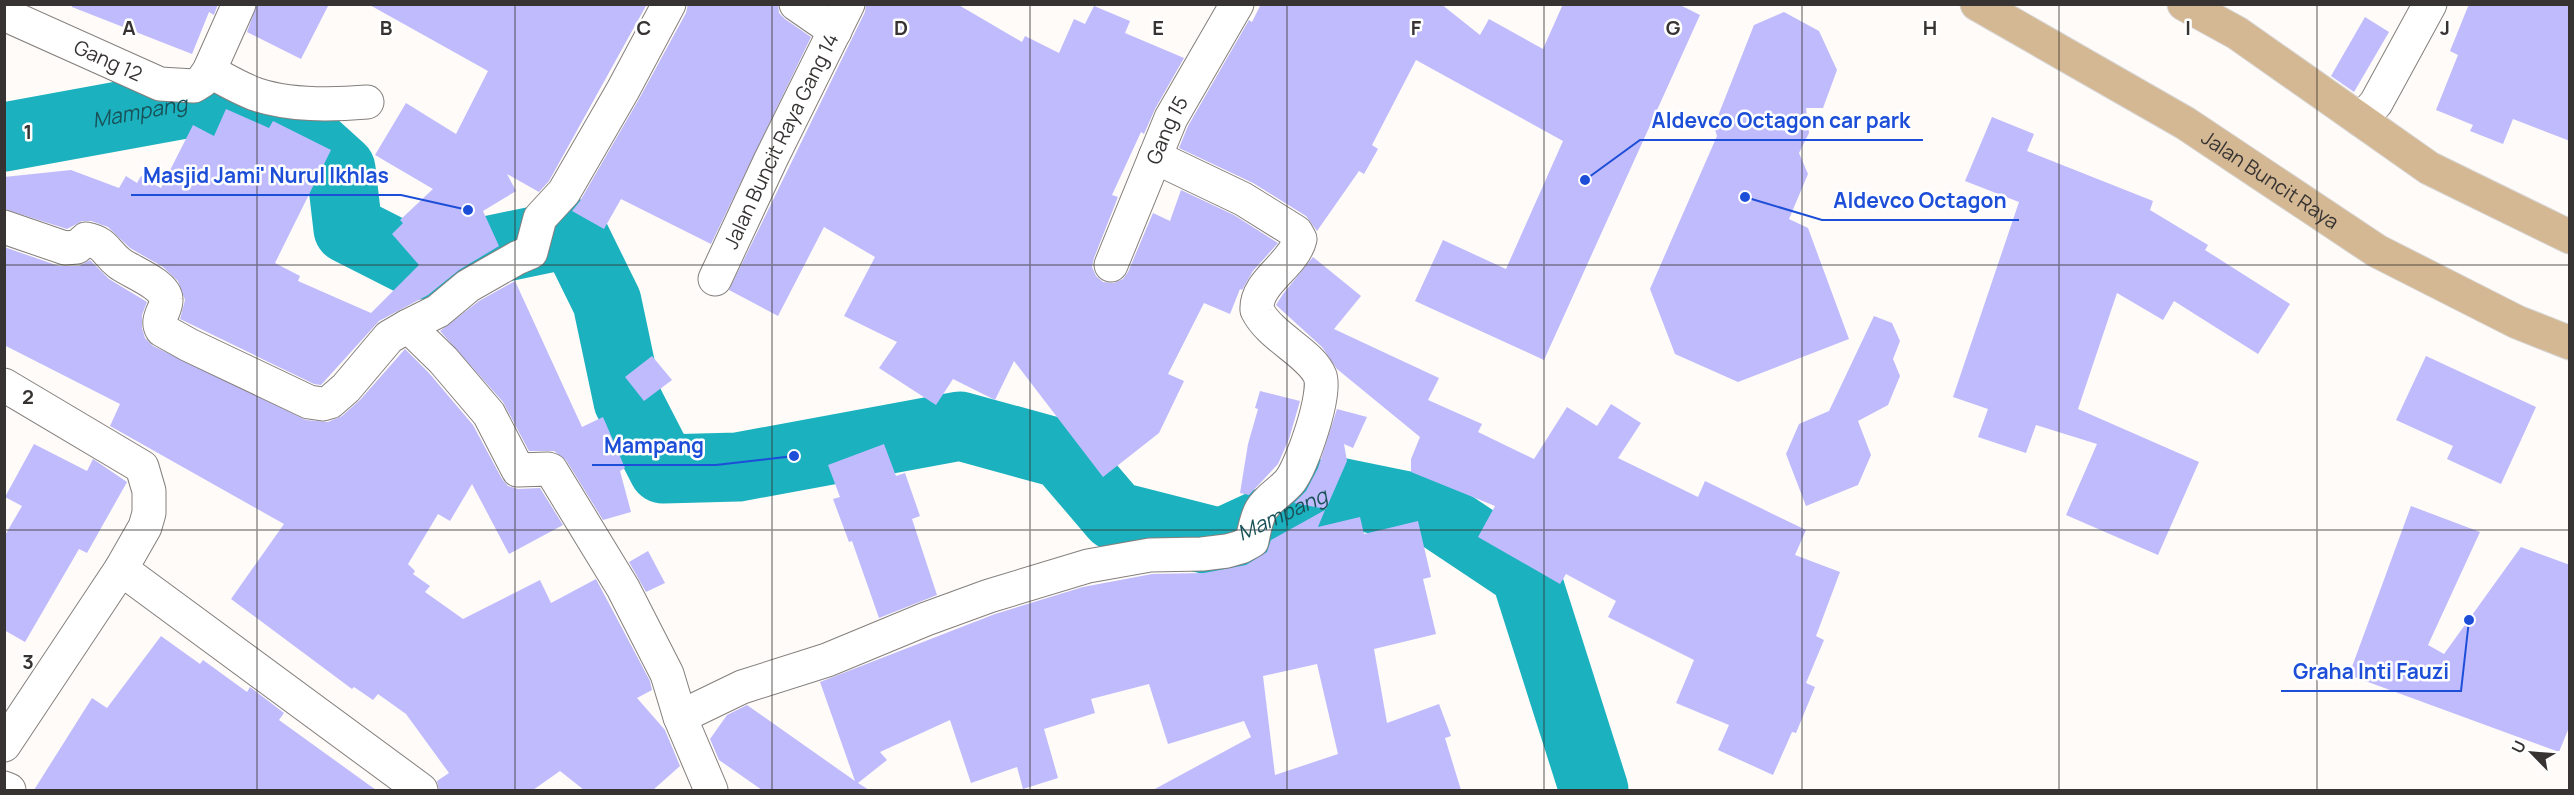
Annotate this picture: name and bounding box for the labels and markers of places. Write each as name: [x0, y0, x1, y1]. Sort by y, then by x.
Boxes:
callout: Aldevco Octagon car park: [1640, 101, 1923, 140]
callout: Masjid Jami' Nurul Ikhlas: [131, 156, 401, 195]
callout: Aldevco Octagon: [1822, 181, 2019, 220]
callout: Mampang: [592, 426, 716, 465]
callout: Graha Inti Fauzi: [2281, 652, 2461, 691]

